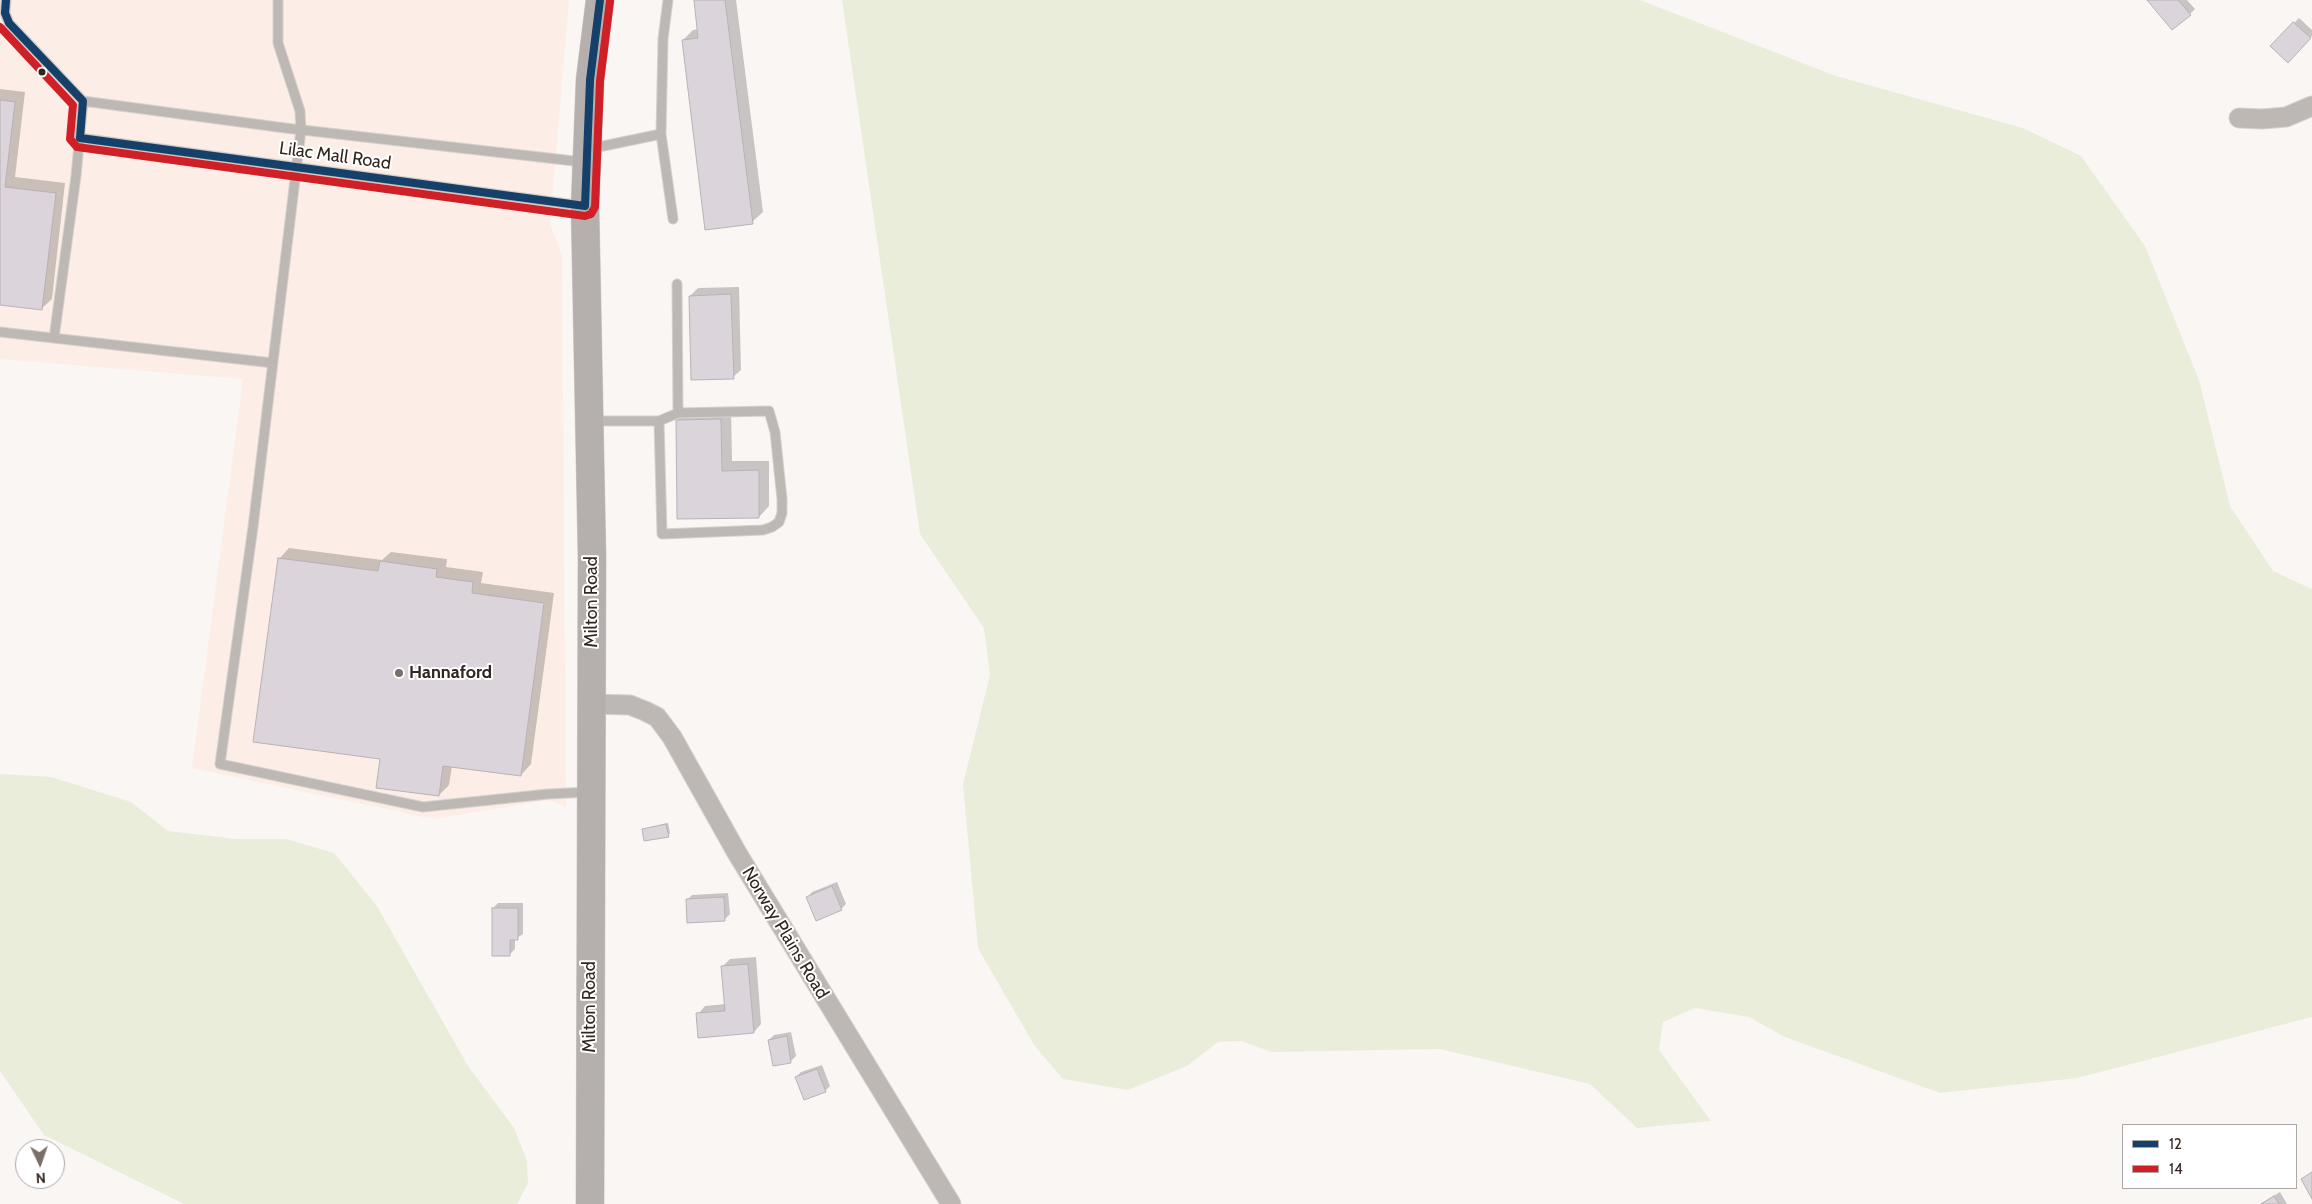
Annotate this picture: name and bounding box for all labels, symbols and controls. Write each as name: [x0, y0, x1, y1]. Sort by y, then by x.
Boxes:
unlabelled marker: [37, 67, 47, 77]
street label: Lilac Mall Road: [278, 137, 392, 175]
street label: Milton Road: [581, 556, 603, 648]
place label: Hannaford: [409, 662, 492, 684]
marker: Hannaford: [393, 667, 405, 679]
street label: Norway Plains Road: [737, 863, 833, 1003]
street label: Milton Road: [579, 961, 601, 1053]
legend: [2122, 1124, 2297, 1189]
text: 12: [2169, 1135, 2182, 1153]
north arrow: [15, 1139, 65, 1189]
text: 14: [2169, 1160, 2183, 1178]
text: N: [35, 1169, 46, 1187]

